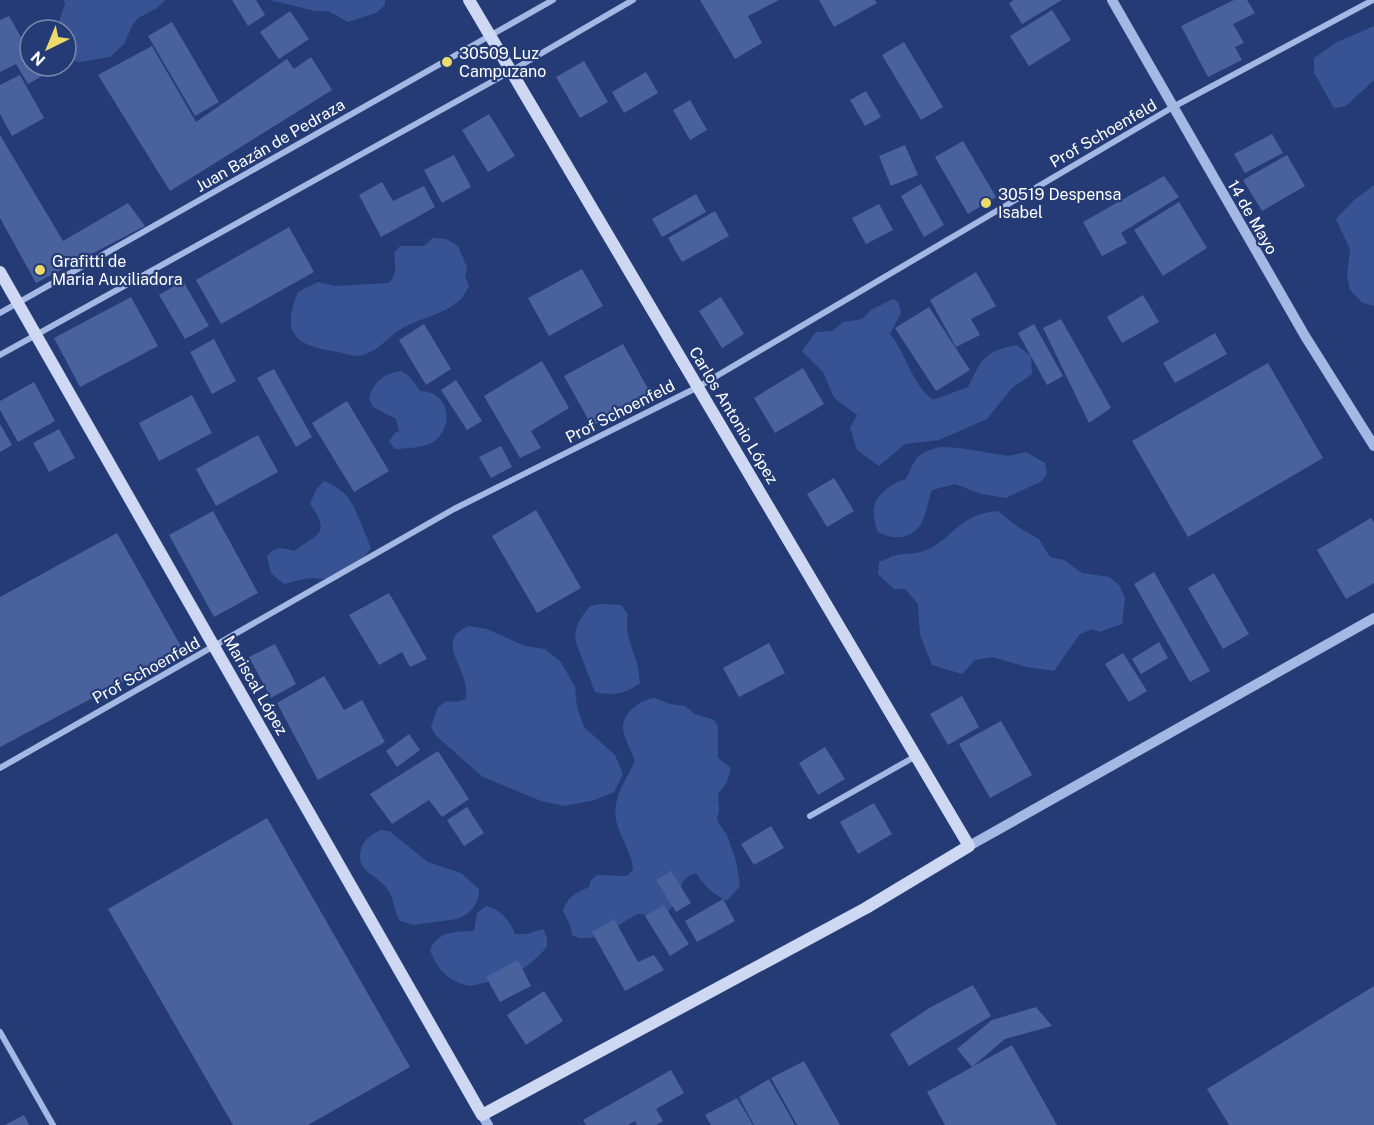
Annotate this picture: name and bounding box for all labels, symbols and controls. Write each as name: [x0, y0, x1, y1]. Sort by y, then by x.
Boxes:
north arrow: [18, 18, 78, 78]
place label: 30509 Luz Campuzano: [459, 44, 546, 81]
text: N: [27, 47, 49, 70]
marker: 30509 Luz Campuzano: [440, 55, 454, 69]
street label: Juan Bazán de Pedraza: [192, 95, 348, 196]
street label: Prof Schoenfeld: [1046, 95, 1160, 172]
street label: 14 de Mayo: [1224, 177, 1281, 258]
place label: 30519 Despensa Isabel: [998, 185, 1121, 222]
marker: 30519 Despensa Isabel: [979, 196, 993, 210]
place label: Grafitti de Maria Auxiliadora: [52, 252, 183, 289]
marker: Grafitti de Maria Auxiliadora: [33, 263, 47, 277]
street label: Carlos Antonio López: [685, 343, 782, 488]
street label: Prof Schoenfeld: [562, 376, 678, 447]
street label: Mariscal López: [219, 632, 292, 739]
street label: Prof Schoenfeld: [89, 633, 203, 708]

